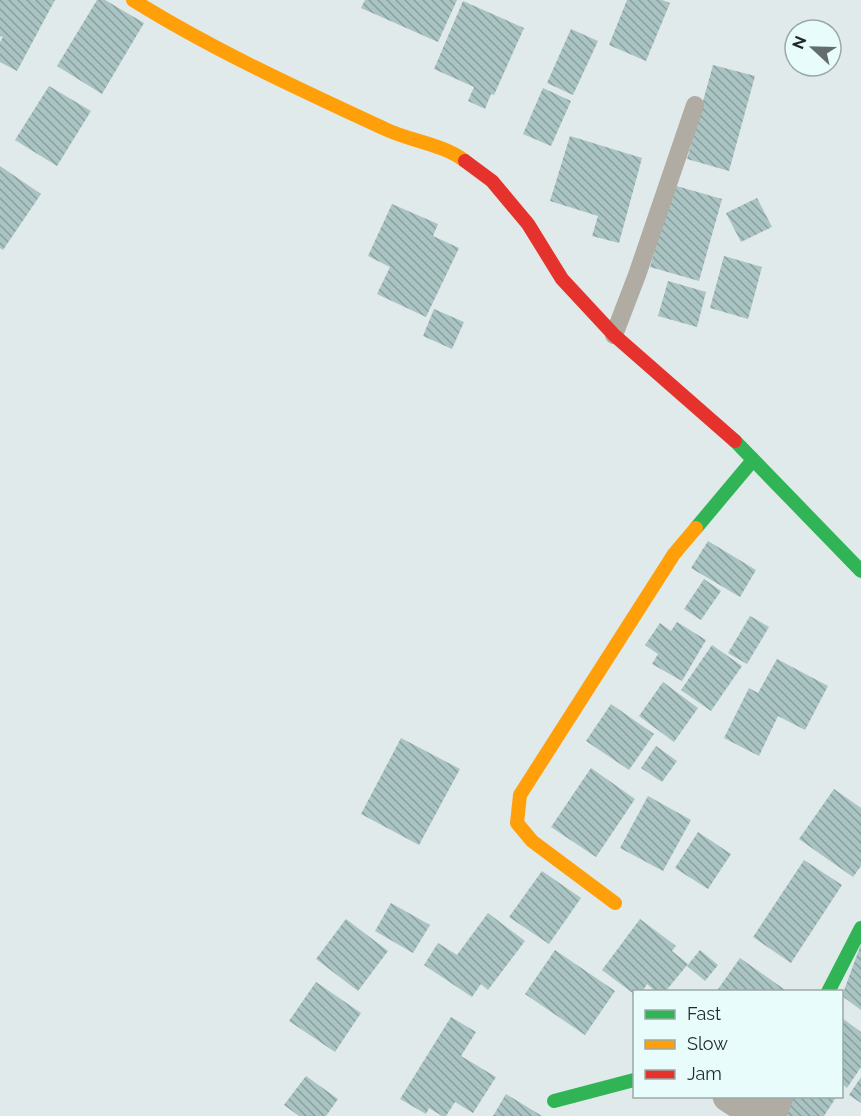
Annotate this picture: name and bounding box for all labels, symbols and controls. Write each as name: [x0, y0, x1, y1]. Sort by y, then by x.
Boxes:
north arrow: [783, 18, 843, 78]
text: N: [788, 33, 811, 52]
legend: [633, 990, 843, 1098]
text: Fast: [687, 1003, 721, 1024]
text: Slow: [687, 1033, 728, 1054]
text: Jam: [687, 1063, 722, 1084]

